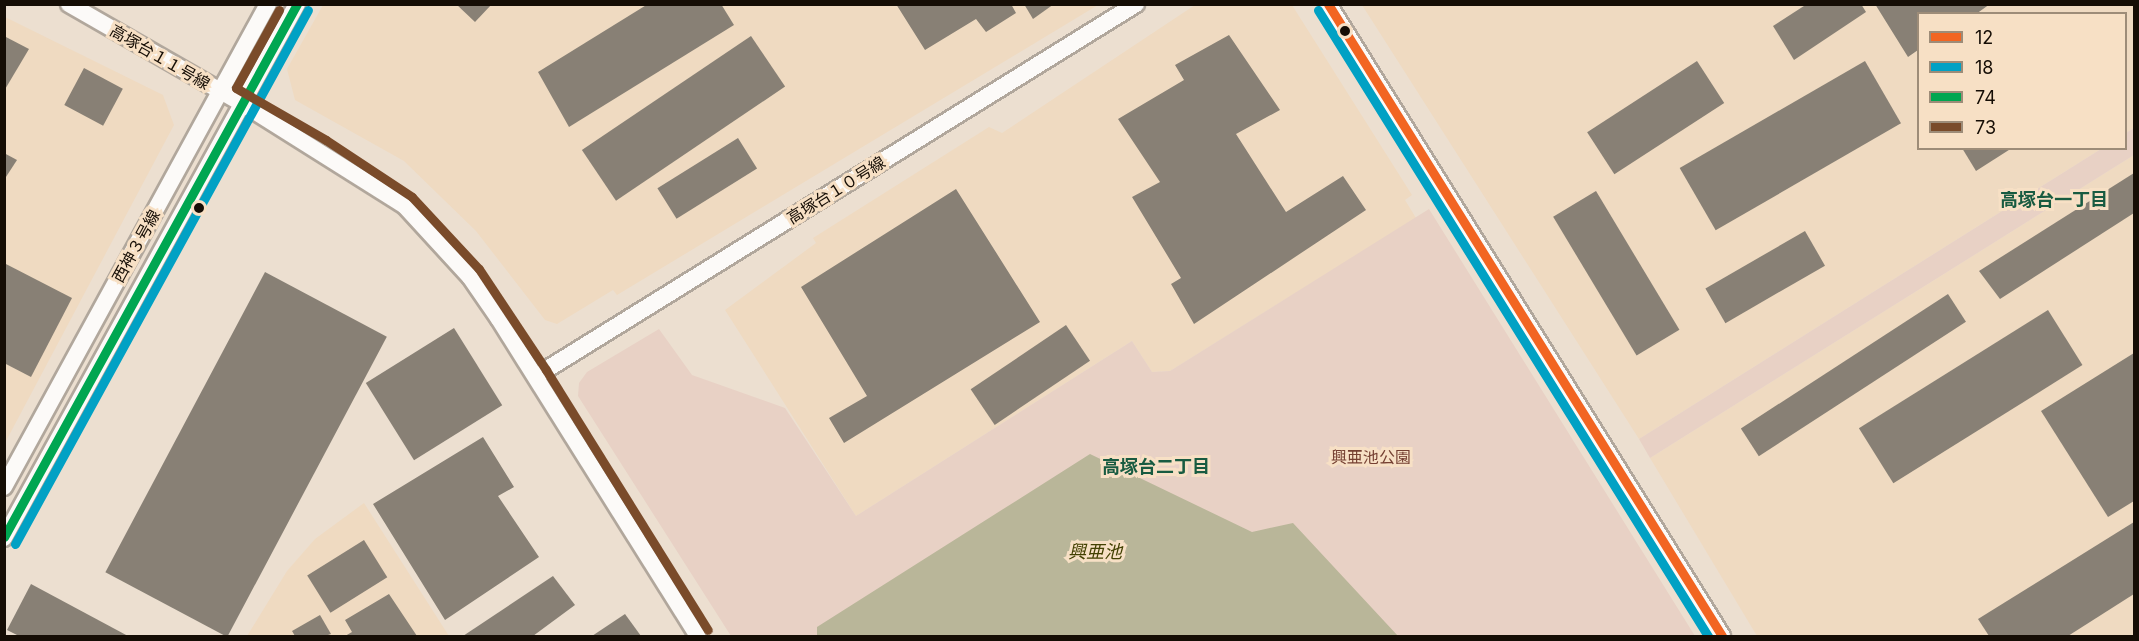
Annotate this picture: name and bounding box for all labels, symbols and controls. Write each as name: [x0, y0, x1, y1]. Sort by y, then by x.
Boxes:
legend: [1917, 12, 2127, 150]
street label: 高塚台１１号線: [107, 21, 213, 93]
unlabelled marker: [1339, 25, 1351, 37]
text: 12: [1975, 27, 1993, 48]
text: 18: [1975, 57, 1993, 78]
text: 74: [1975, 87, 1996, 108]
text: 73: [1975, 117, 1996, 138]
street label: 高塚台１０号線: [783, 152, 889, 228]
district label: 高塚台一丁目: [2000, 189, 2108, 211]
unlabelled marker: [193, 202, 205, 214]
street label: 西神３号線: [108, 206, 164, 286]
park label: 興亜池公園: [1331, 447, 1411, 467]
district label: 高塚台二丁目: [1102, 456, 1210, 478]
water label: 興亜池: [1068, 541, 1122, 563]

